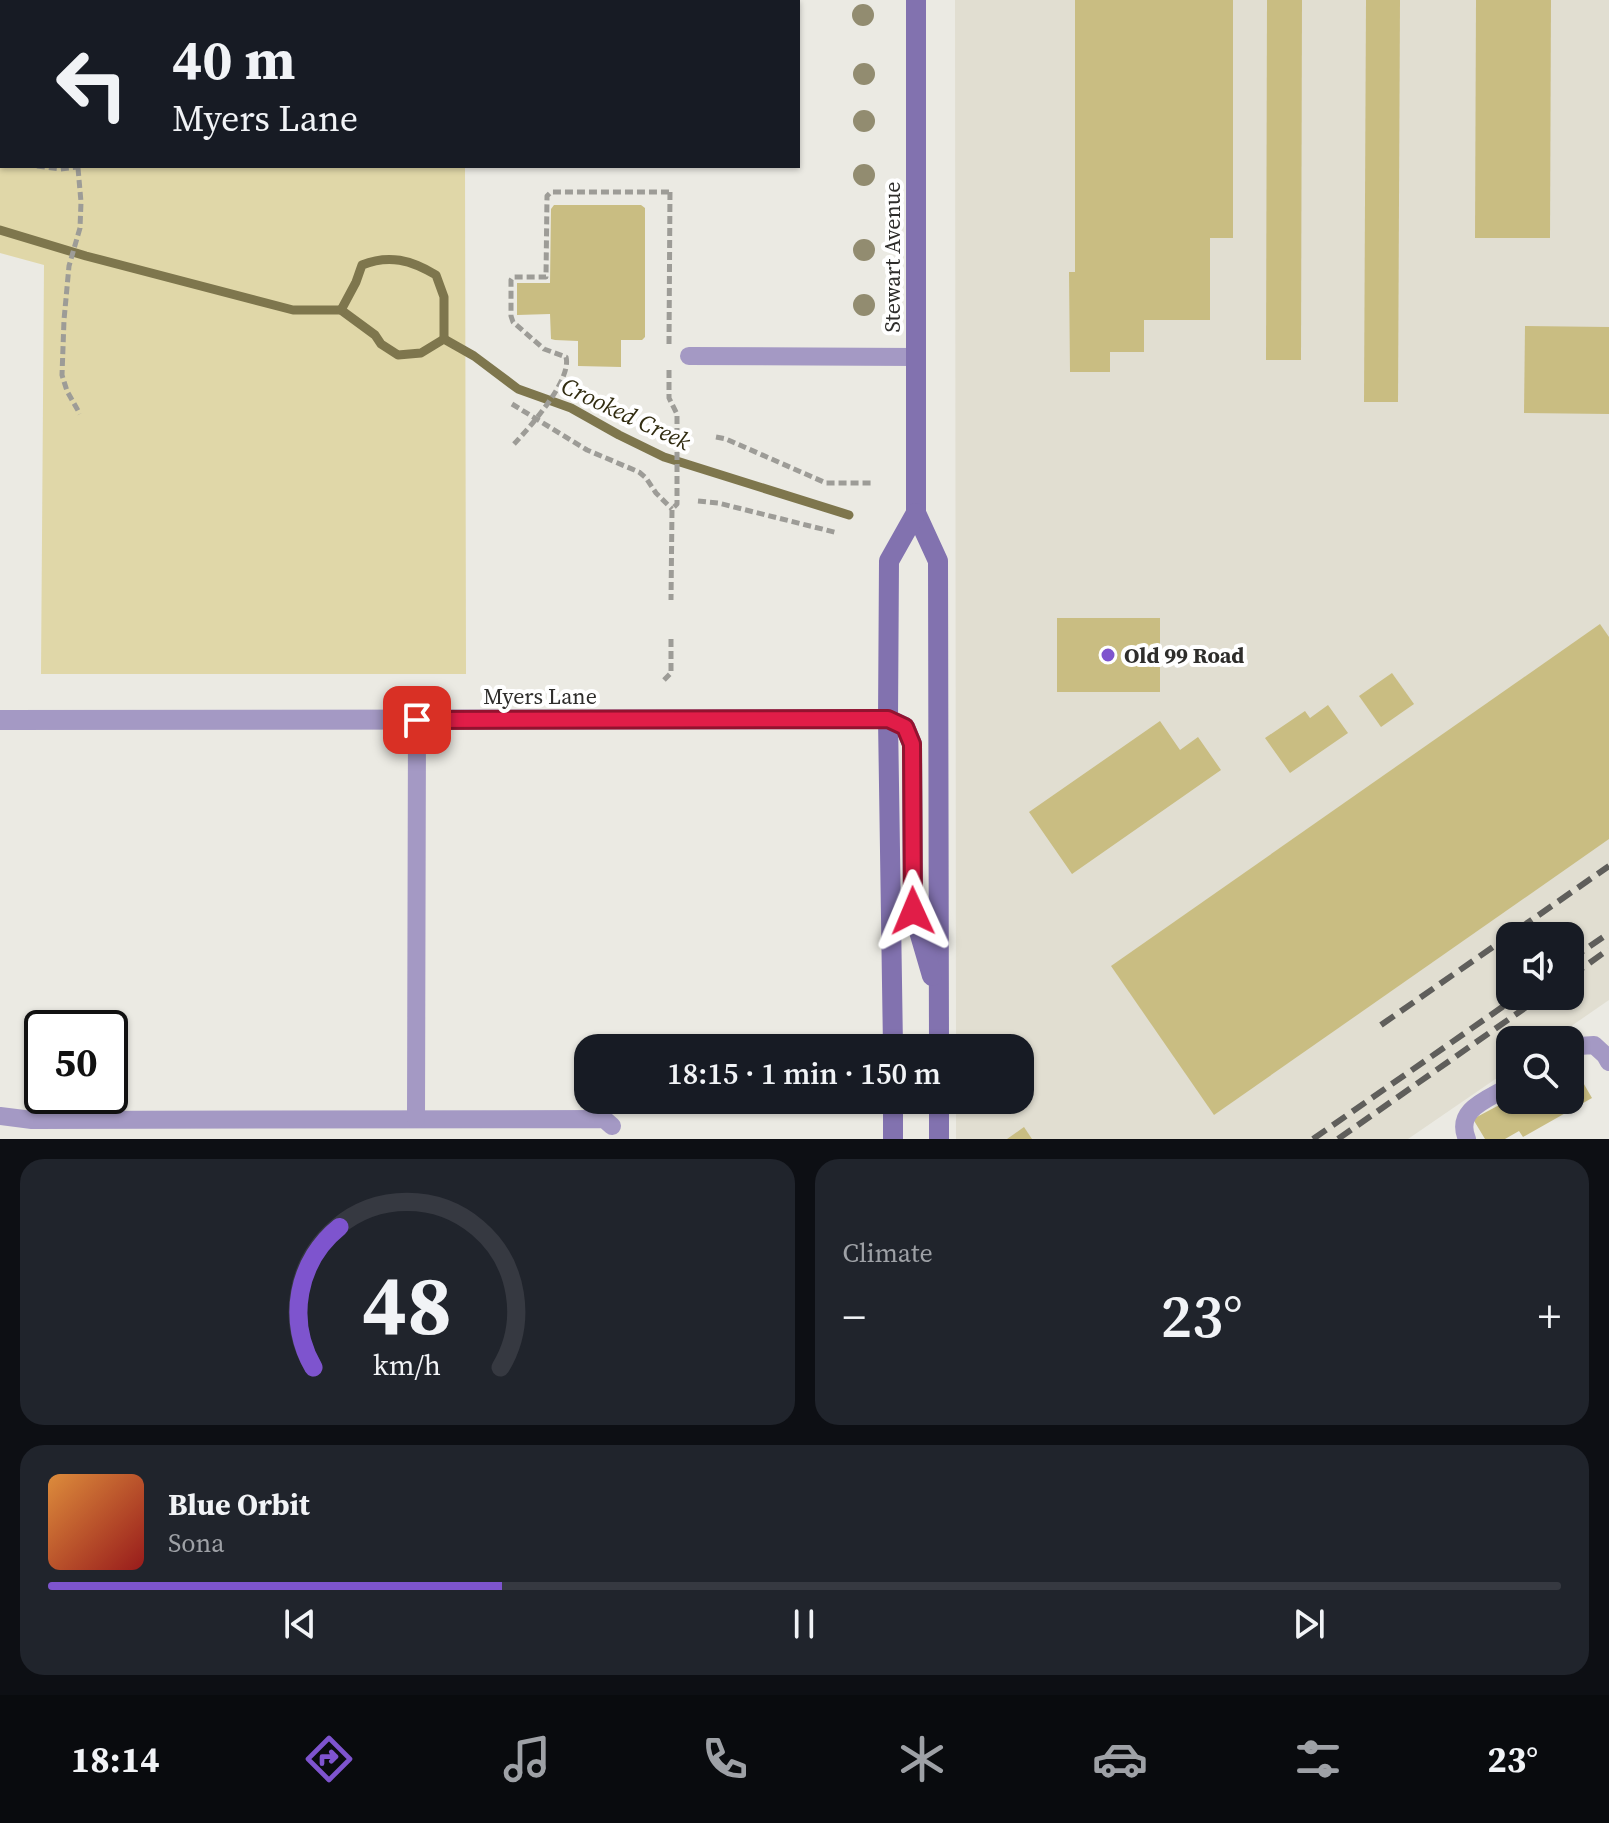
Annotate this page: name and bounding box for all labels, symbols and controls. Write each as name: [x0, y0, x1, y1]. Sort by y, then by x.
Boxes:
text: 40 m: [172, 21, 295, 98]
icon: left: [40, 32, 144, 136]
text: Myers Lane: [172, 94, 358, 143]
street label: Stewart Avenue: [877, 182, 907, 332]
water label: Crooked Creek: [556, 369, 697, 458]
place label: Old 99 Road: [1124, 640, 1244, 670]
marker: Old 99 Road: [1099, 646, 1117, 664]
street label: Myers Lane: [483, 681, 597, 711]
pin: [383, 686, 451, 754]
icon: arrive: [395, 698, 439, 742]
position arrow: [871, 869, 955, 953]
map controls: [1496, 922, 1584, 1114]
button: sound: [1496, 922, 1584, 1010]
speed limit sign: 50: [24, 1010, 128, 1114]
button: search: [1496, 1026, 1584, 1114]
text: 18:15 · 1 min · 150 m: [667, 1053, 941, 1094]
text: Climate: [843, 1235, 933, 1271]
text: 48: [362, 1248, 452, 1362]
text: 23°: [1161, 1275, 1243, 1357]
text: −: [843, 1286, 866, 1347]
text: +: [1538, 1286, 1561, 1347]
text: km/h: [373, 1345, 441, 1385]
text: Blue Orbit: [168, 1484, 310, 1525]
text: Sona: [168, 1525, 225, 1561]
icon: previous: [278, 1602, 322, 1646]
icon: pause: [782, 1602, 826, 1646]
icon: next: [1287, 1602, 1331, 1646]
icon: directions: [301, 1731, 357, 1787]
icon: music: [499, 1731, 555, 1787]
icon: phone: [697, 1731, 753, 1787]
icon: climate: [894, 1731, 950, 1787]
icon: car: [1092, 1731, 1148, 1787]
icon: filters: [1290, 1731, 1346, 1787]
text: 18:14: [71, 1735, 160, 1784]
text: 23°: [1487, 1735, 1538, 1784]

